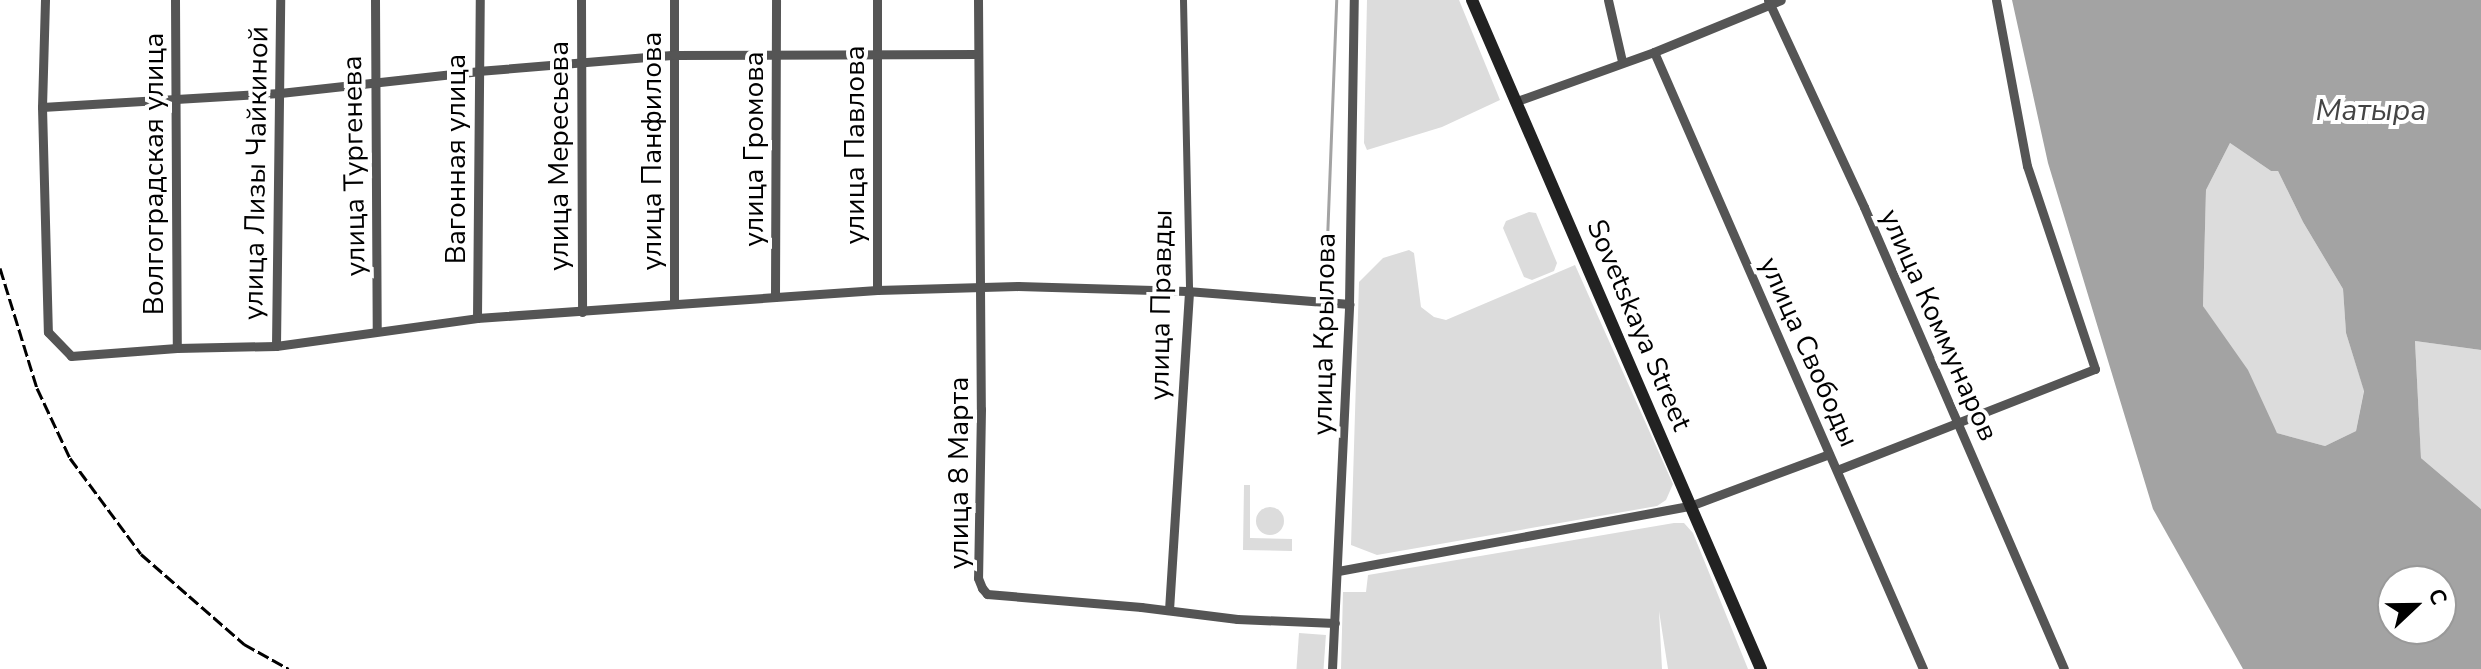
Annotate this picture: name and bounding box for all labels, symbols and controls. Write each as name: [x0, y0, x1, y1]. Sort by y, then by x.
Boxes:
street label: улица Лизы Чайкиной: [237, 26, 275, 320]
street label: улица Панфилова: [635, 32, 669, 270]
street label: Волгоградская улица: [137, 33, 171, 315]
street label: улица Мересьева: [542, 41, 576, 271]
street label: улица Павлова: [838, 45, 872, 245]
street label: улица Громова: [737, 51, 771, 247]
street label: Вагонная улица: [439, 54, 473, 264]
street label: улица Тургенева: [335, 55, 373, 277]
water label: Матыра: [2316, 93, 2426, 129]
street label: улица Коммунаров: [1873, 204, 2005, 446]
street label: улица Правды: [1143, 209, 1179, 401]
street label: Sovetskaya Street: [1579, 214, 1699, 436]
street label: улица Крылова: [1305, 232, 1343, 436]
street label: улица Свободы: [1752, 252, 1866, 452]
street label: улица 8 Марта: [942, 377, 976, 569]
north arrow: [2377, 565, 2457, 645]
text: С: [2421, 584, 2454, 609]

